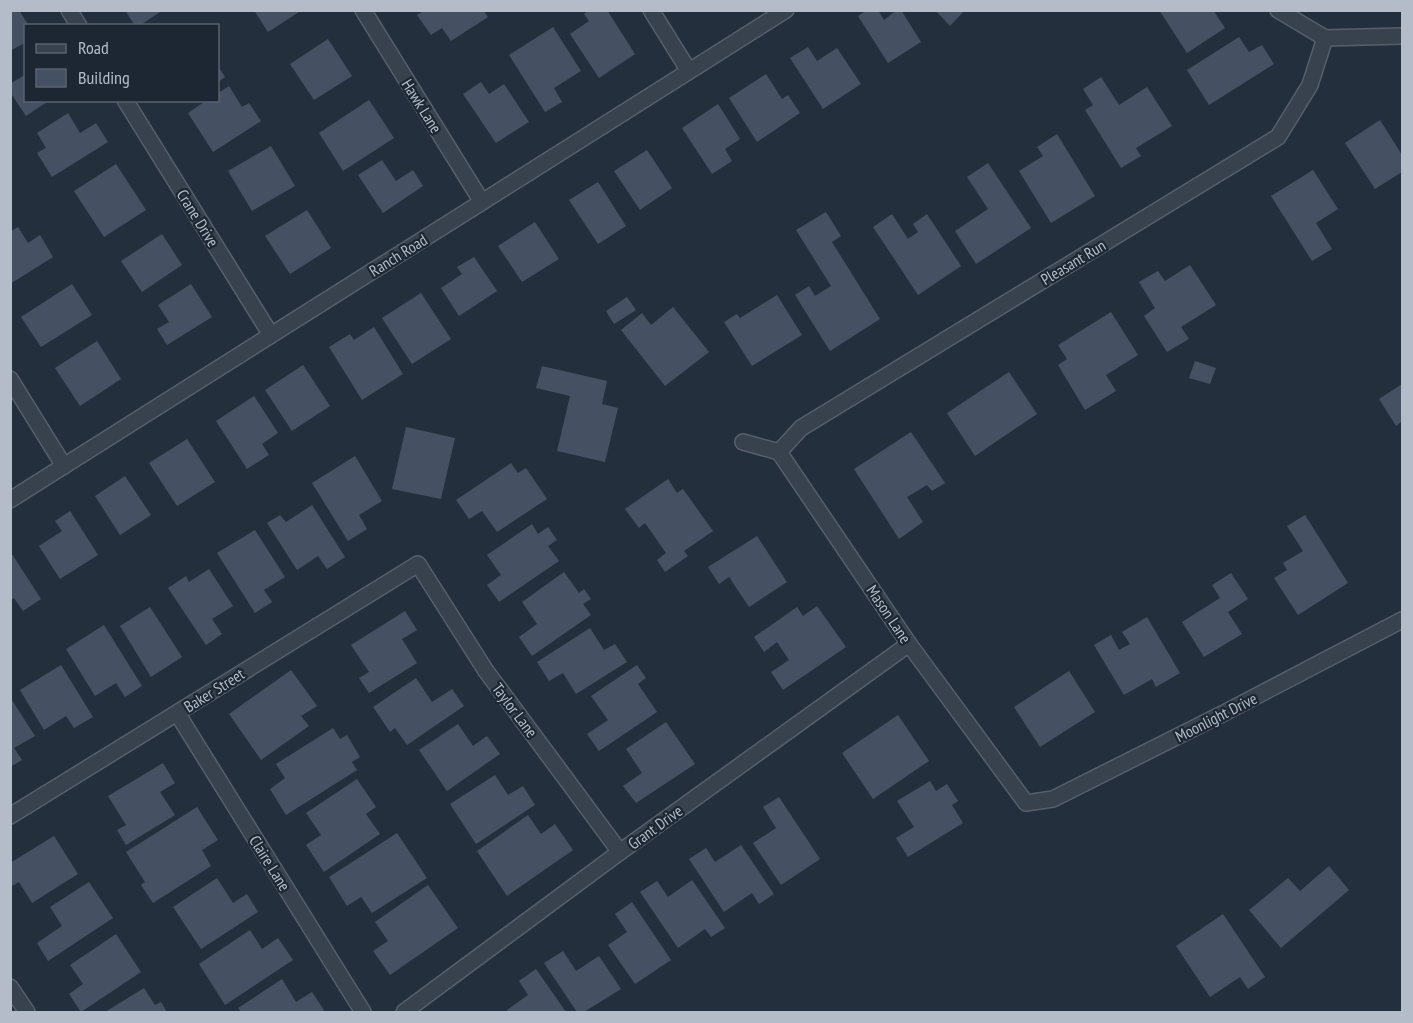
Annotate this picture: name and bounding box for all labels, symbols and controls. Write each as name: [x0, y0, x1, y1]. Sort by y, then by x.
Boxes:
legend: [24, 24, 219, 102]
text: Road: [78, 36, 109, 59]
text: Building: [78, 66, 130, 89]
street label: Hawk Lane: [398, 75, 446, 137]
street label: Crane Drive: [173, 186, 223, 250]
street label: Ranch Road: [365, 229, 431, 281]
street label: Pleasant Run: [1037, 235, 1109, 289]
street label: Mason Lane: [862, 581, 916, 647]
street label: Baker Street: [180, 663, 248, 716]
street label: Taylor Lane: [488, 679, 542, 741]
street label: Moonlight Drive: [1172, 688, 1260, 746]
street label: Grant Drive: [624, 801, 686, 853]
street label: Claire Lane: [245, 832, 295, 894]

